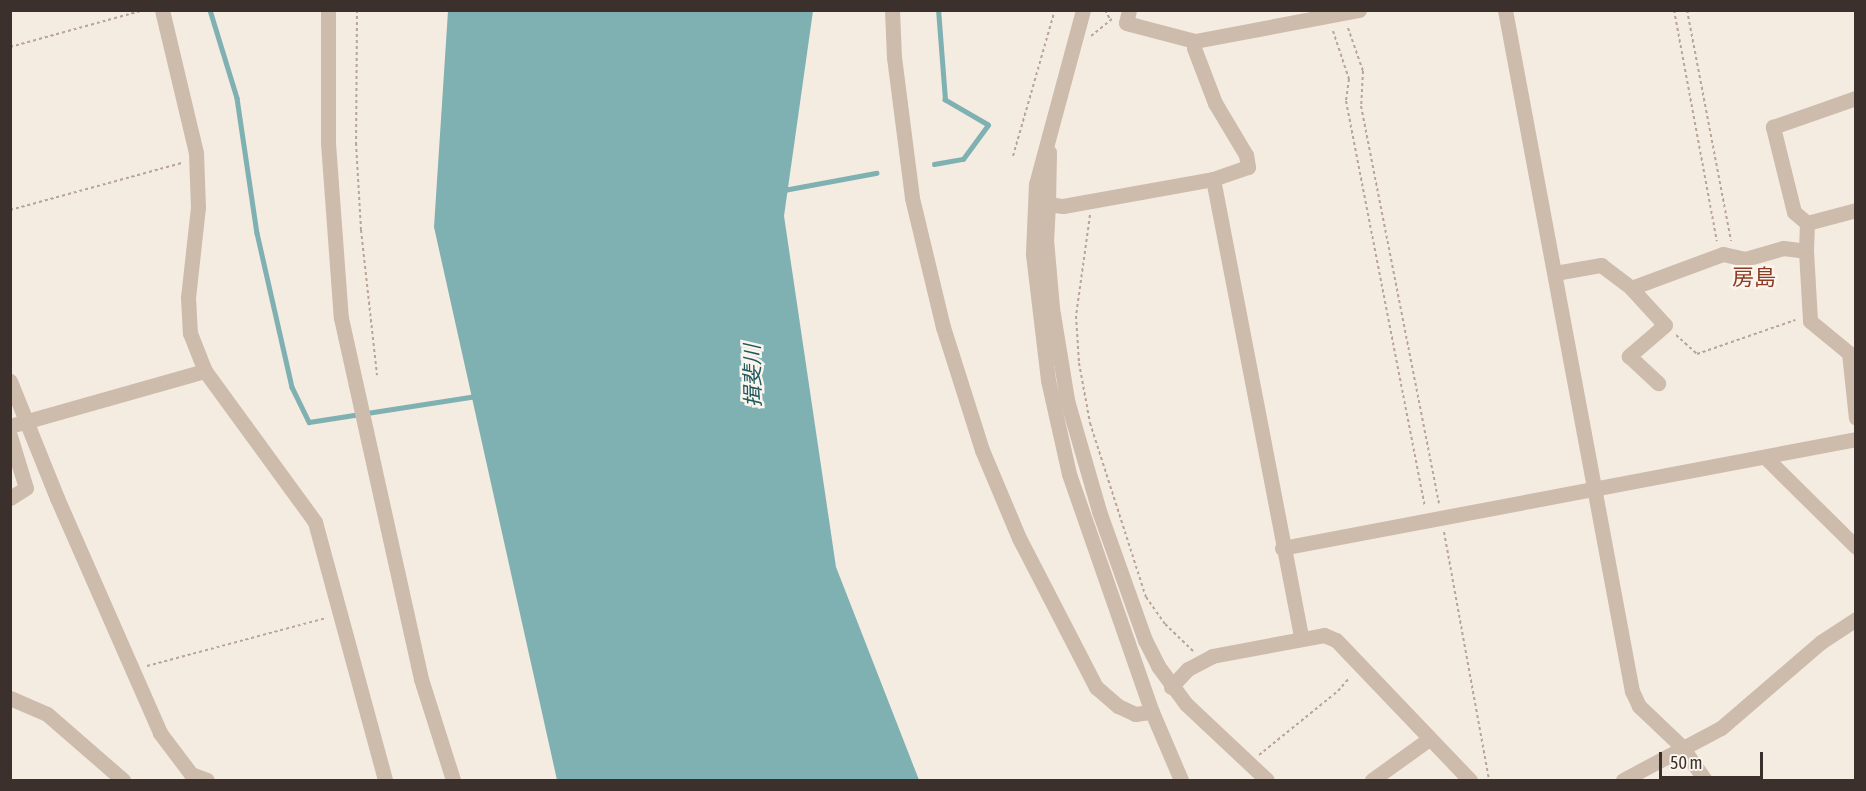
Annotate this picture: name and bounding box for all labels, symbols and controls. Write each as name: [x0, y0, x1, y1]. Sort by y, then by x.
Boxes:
district label: 房島: [1732, 265, 1776, 291]
water label: 揖斐川: [739, 344, 765, 408]
scale bar: [1662, 740, 1766, 778]
text: 50 m: [1670, 752, 1702, 773]

